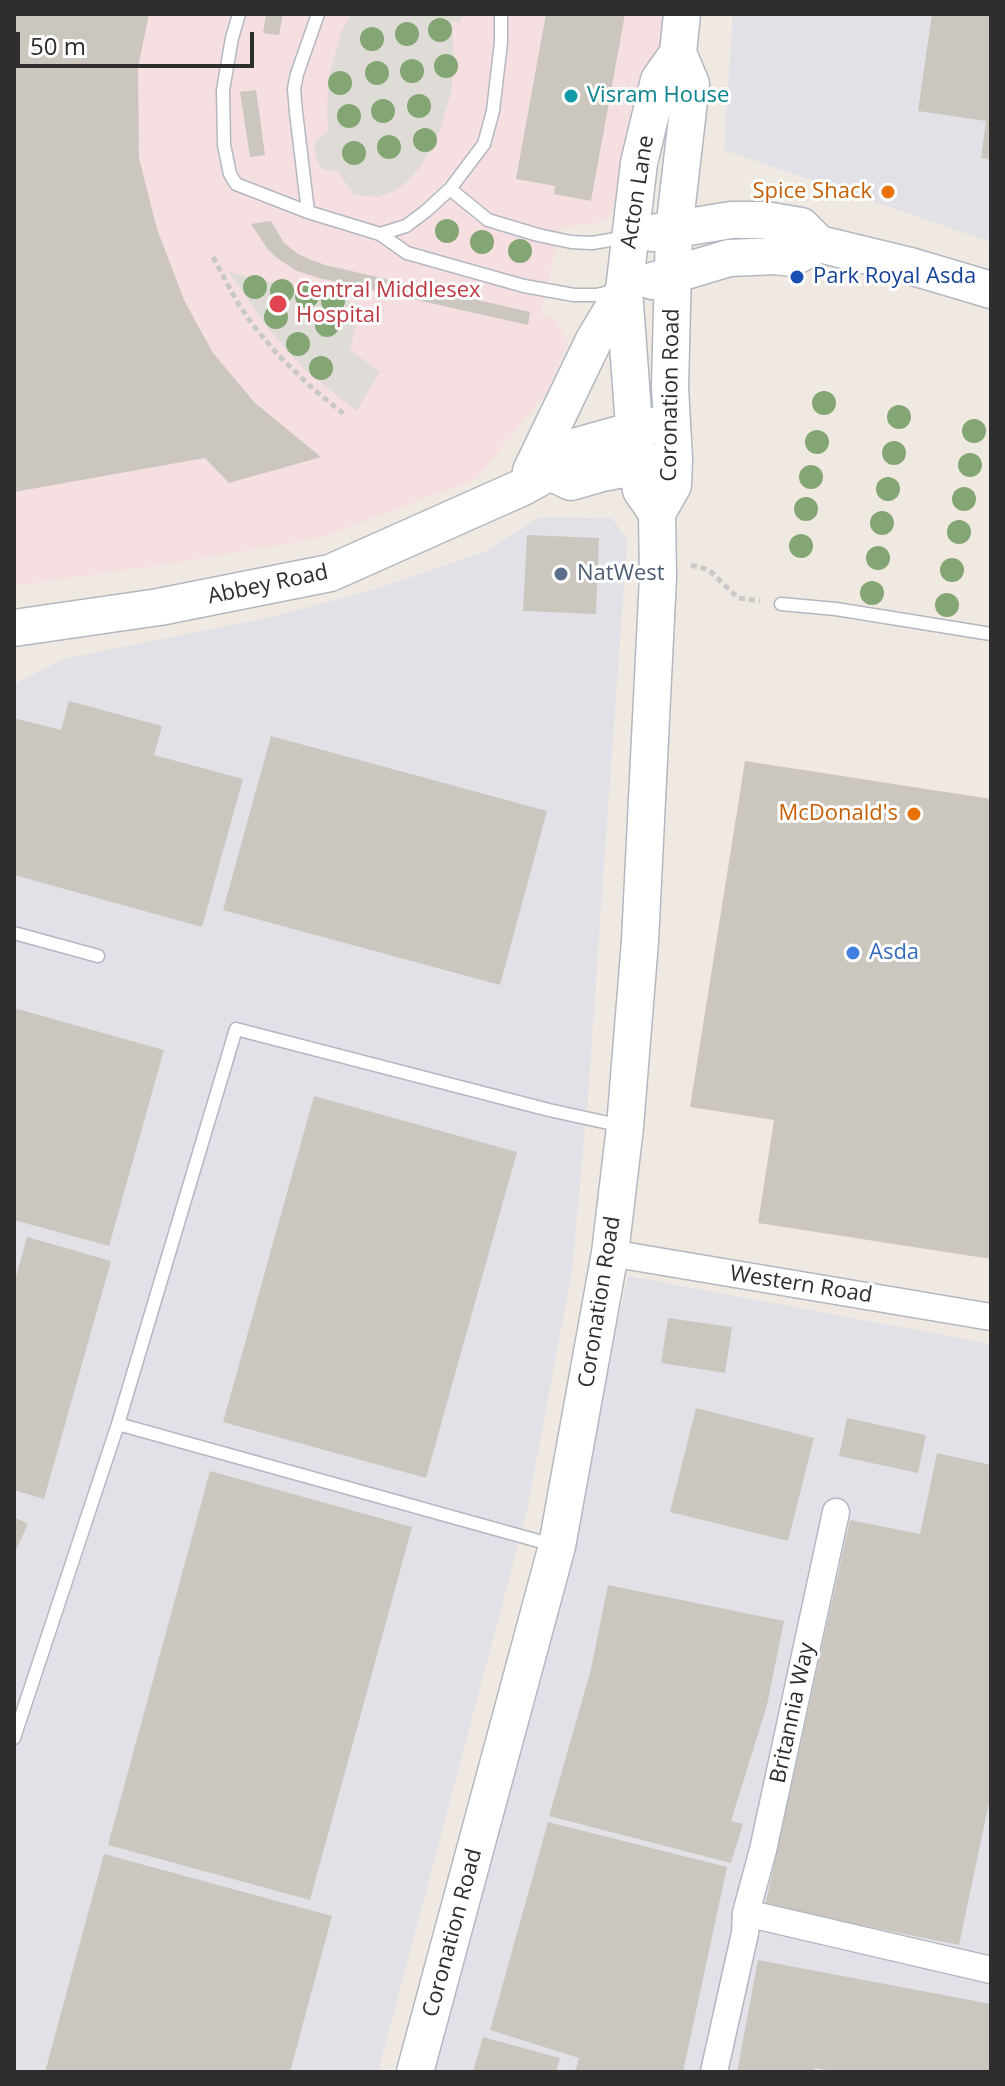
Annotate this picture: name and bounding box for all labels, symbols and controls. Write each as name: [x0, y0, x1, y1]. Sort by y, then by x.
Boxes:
scale bar: [20, 16, 258, 66]
text: 50 m: [30, 29, 86, 62]
place label: Visram House: [587, 83, 729, 109]
marker: Visram House: [562, 87, 580, 105]
street label: Acton Lane: [616, 133, 660, 251]
place label: Spice Shack: [752, 179, 872, 205]
marker: Spice Shack: [879, 183, 897, 201]
place label: Park Royal Asda: [813, 264, 976, 290]
marker: Park Royal Asda: [788, 268, 806, 286]
place label: Central Middlesex Hospital: [296, 278, 481, 330]
marker: Central Middlesex Hospital: [267, 293, 289, 315]
street label: Coronation Road: [656, 308, 686, 482]
street label: Abbey Road: [205, 559, 331, 611]
place label: NatWest: [577, 561, 665, 587]
marker: NatWest: [552, 565, 570, 583]
place label: McDonald's: [778, 801, 898, 827]
marker: McDonald's: [905, 805, 923, 823]
place label: Asda: [869, 940, 919, 966]
marker: Asda: [844, 944, 862, 962]
street label: Coronation Road: [573, 1214, 627, 1390]
street label: Western Road: [728, 1261, 874, 1309]
street label: Britannia Way: [765, 1640, 821, 1786]
street label: Coronation Road: [418, 1846, 488, 2020]

